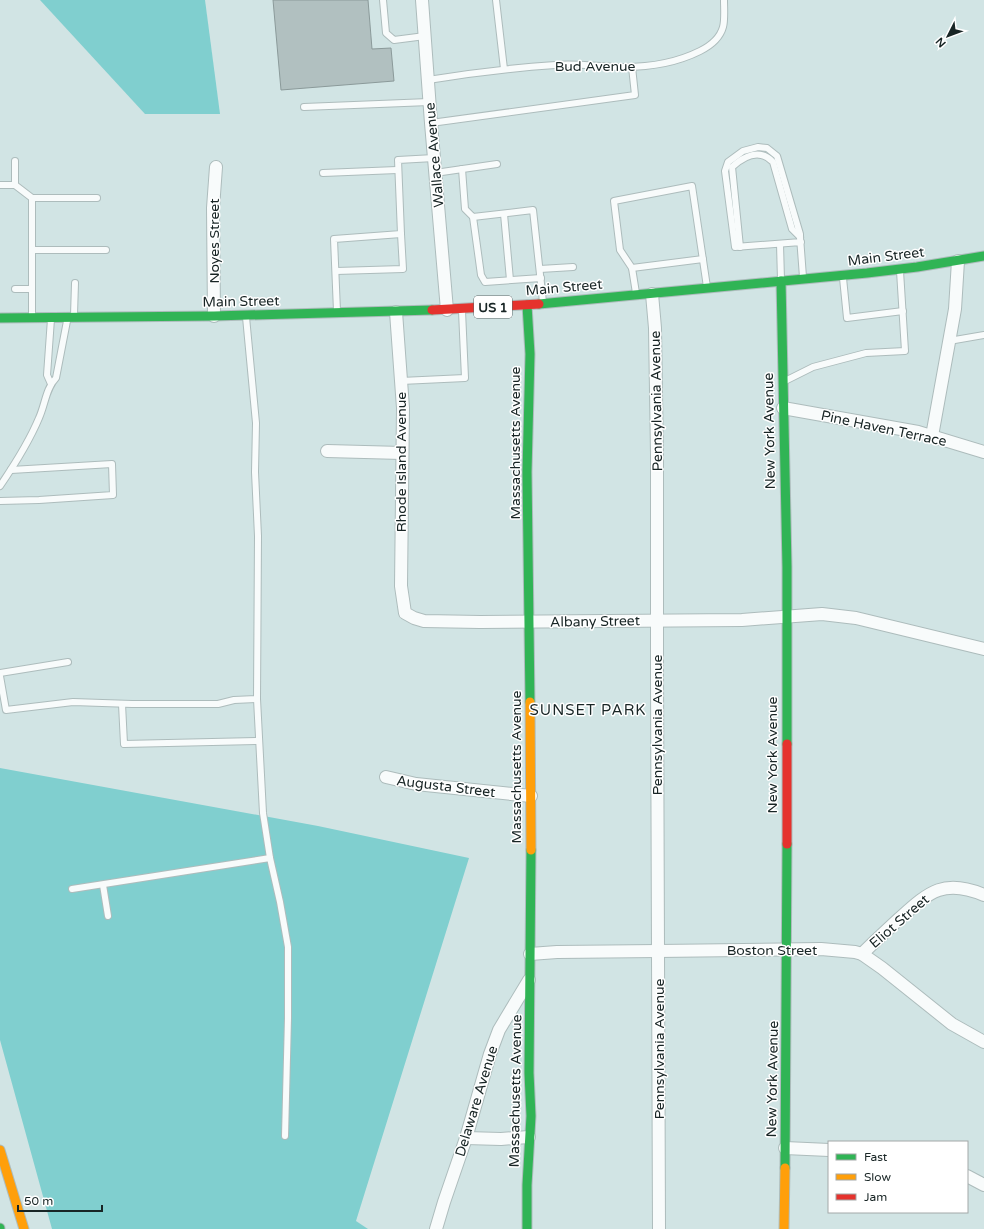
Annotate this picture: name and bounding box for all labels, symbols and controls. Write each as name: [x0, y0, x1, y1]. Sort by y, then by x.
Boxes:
north arrow: [928, 16, 968, 56]
text: N: [933, 35, 949, 50]
street label: Bud Avenue: [555, 58, 635, 75]
street label: Wallace Avenue: [421, 102, 448, 208]
street label: Noyes Street: [206, 198, 223, 284]
street label: Main Street: [847, 243, 926, 270]
street label: Main Street: [525, 276, 604, 299]
street label: Main Street: [202, 292, 280, 311]
road number: US 1: [474, 296, 512, 318]
street label: Pennsylvania Avenue: [647, 330, 666, 471]
street label: Massachusetts Avenue: [507, 366, 524, 519]
street label: New York Avenue: [760, 372, 779, 490]
street label: Rhode Island Avenue: [393, 392, 410, 532]
street label: Pine Haven Terrace: [819, 407, 948, 450]
street label: Albany Street: [550, 612, 641, 631]
street label: Pennsylvania Avenue: [649, 655, 666, 795]
street label: Massachusetts Avenue: [508, 690, 525, 843]
street label: New York Avenue: [764, 697, 781, 813]
district label: SUNSET PARK: [530, 701, 646, 719]
street label: Augusta Street: [395, 772, 497, 801]
street label: Eliot Street: [866, 890, 933, 952]
street label: Boston Street: [727, 942, 818, 959]
street label: Pennsylvania Avenue: [651, 979, 668, 1119]
street label: Massachusetts Avenue: [506, 1014, 525, 1168]
street label: New York Avenue: [763, 1020, 782, 1138]
street label: Delaware Avenue: [452, 1044, 501, 1159]
legend: [828, 1141, 968, 1213]
text: Fast: [864, 1150, 888, 1164]
text: Slow: [864, 1170, 891, 1184]
scale bar: [18, 1187, 102, 1213]
text: Jam: [864, 1190, 887, 1204]
text: 50 m: [24, 1194, 53, 1208]

